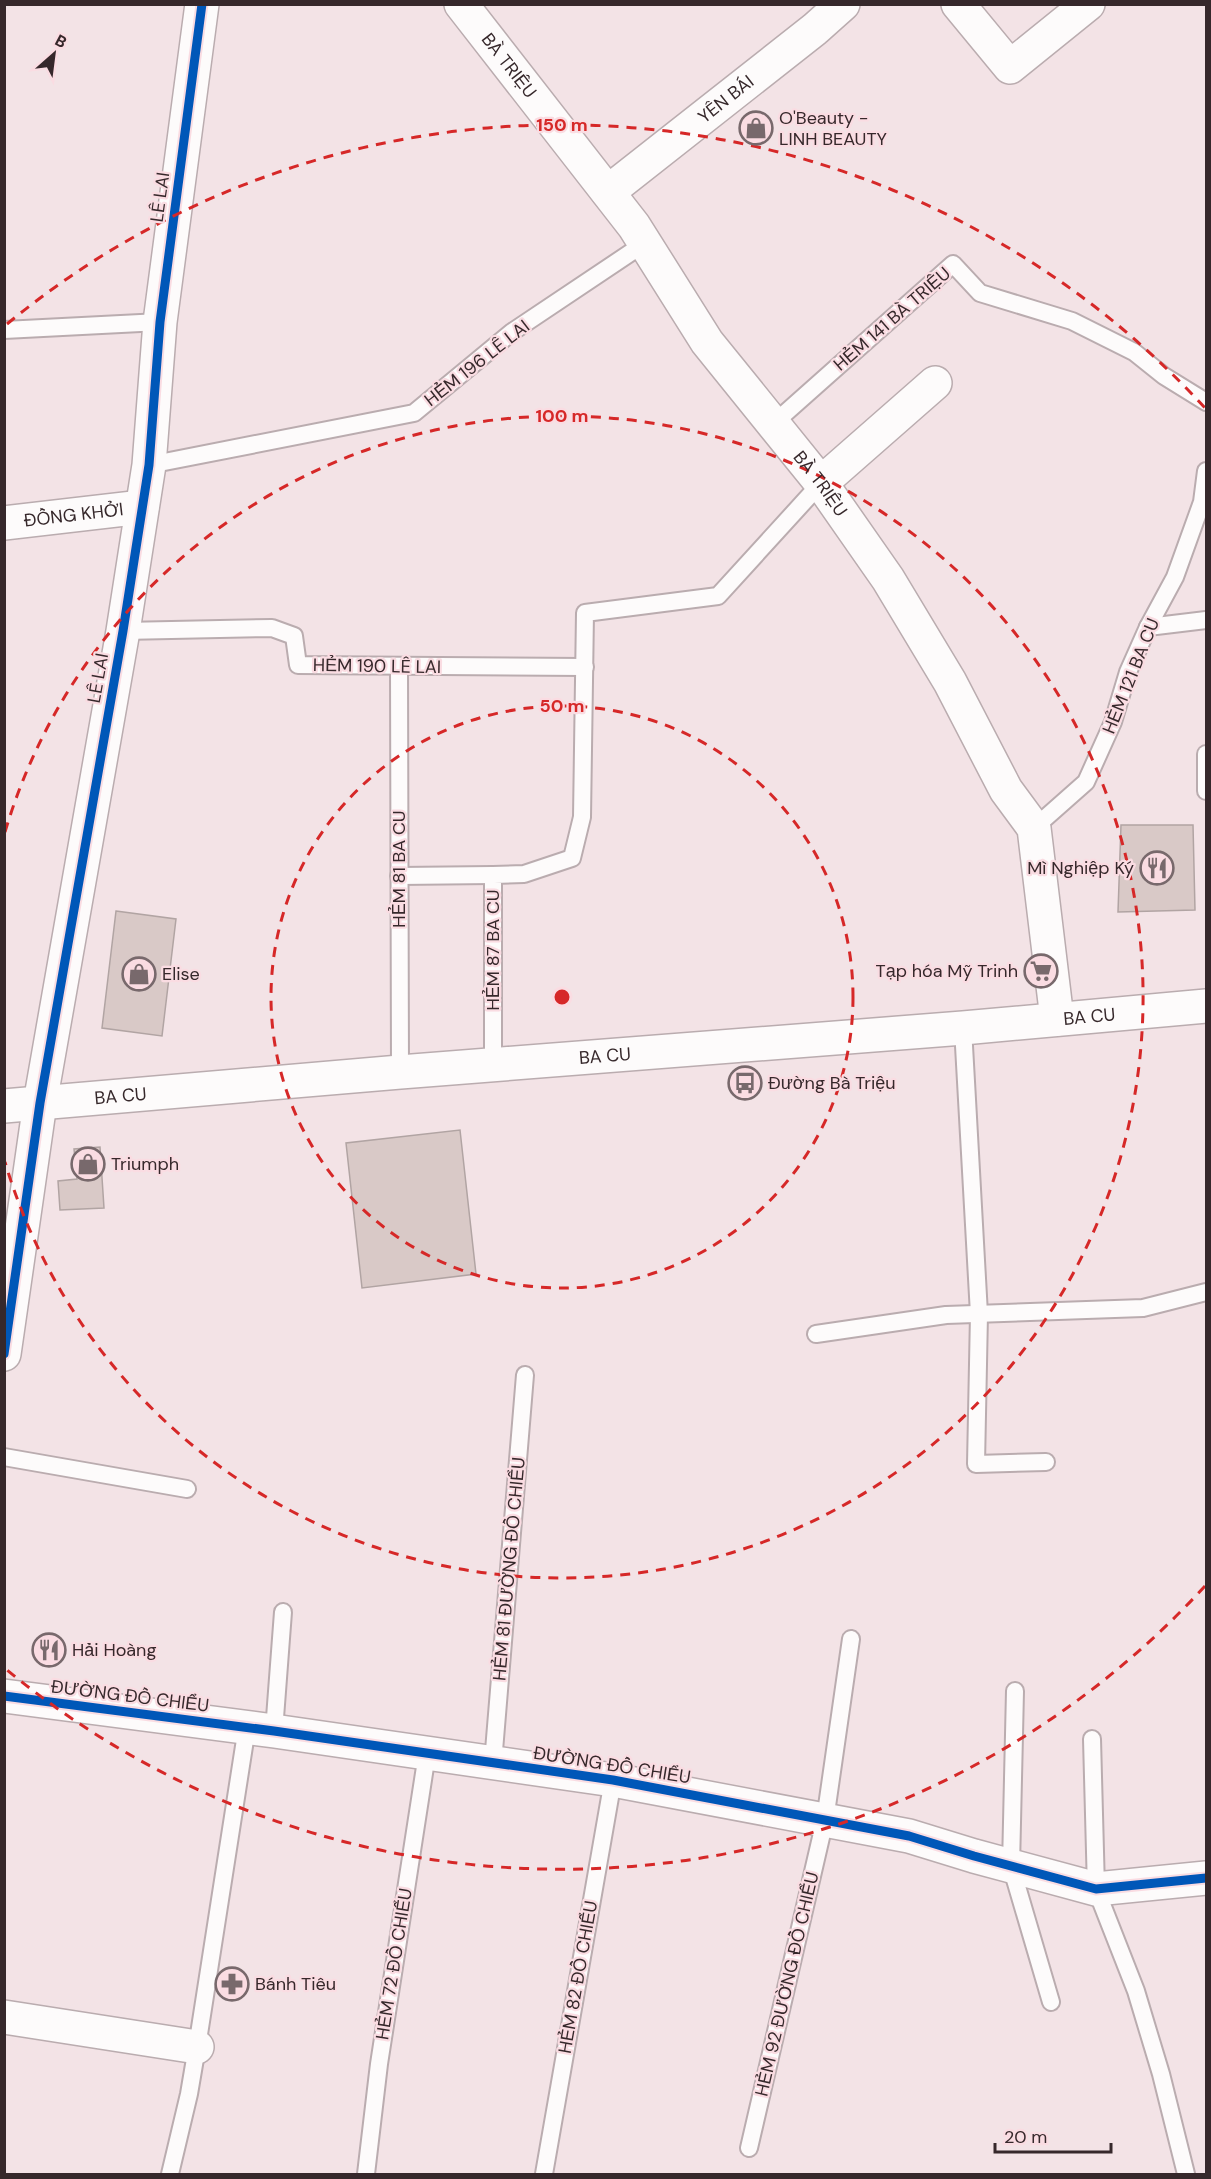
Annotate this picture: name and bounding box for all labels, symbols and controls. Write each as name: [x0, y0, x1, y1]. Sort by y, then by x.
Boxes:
north arrow: [24, 24, 84, 84]
street label: BÀ TRIỆU: [476, 28, 542, 103]
text: B: [51, 30, 70, 53]
street label: YÊN BÁI: [693, 70, 759, 129]
place label: O'Beauty - LINH BEAUTY: [779, 106, 888, 151]
shop icon: O'Beauty - LINH BEAUTY: [738, 110, 774, 146]
text: 150 m: [536, 113, 588, 137]
street label: LÊ LAI: [145, 171, 175, 223]
street label: HẺM 141 BÀ TRIỆU: [829, 262, 955, 376]
street label: HẺM 196 LÊ LAI: [419, 314, 535, 412]
text: 100 m: [535, 404, 589, 428]
street label: BÀ TRIỆU: [788, 446, 853, 521]
street label: ĐỒNG KHỞI: [22, 497, 125, 533]
street label: HẺM 121 BA CU: [1097, 615, 1165, 737]
street label: LÊ LAI: [82, 651, 114, 705]
street label: HẺM 190 LÊ LAI: [313, 653, 441, 679]
text: 50 m: [539, 694, 585, 718]
street label: HẺM 81 BA CU: [387, 810, 411, 928]
restaurant icon: Mì Nghiệp Ký: [1139, 850, 1175, 886]
place label: Mì Nghiệp Ký: [1027, 856, 1134, 880]
street label: HẺM 87 BA CU: [481, 889, 505, 1011]
supermarket icon: Tạp hóa Mỹ Trinh: [1023, 953, 1059, 989]
shop icon: Elise: [121, 956, 157, 992]
place label: Tạp hóa Mỹ Trinh: [876, 959, 1018, 983]
place label: Elise: [162, 962, 200, 986]
centre of rings: [552, 987, 572, 1007]
street label: BA CU: [1062, 1002, 1116, 1031]
street label: BA CU: [578, 1042, 632, 1070]
bus stop icon: Đường Bà Triệu: [727, 1065, 763, 1101]
place label: Đường Bà Triệu: [768, 1071, 896, 1095]
street label: BA CU: [94, 1082, 148, 1110]
shop icon: Triumph: [70, 1146, 106, 1182]
place label: Triumph: [111, 1152, 179, 1176]
street label: HẺM 81 ĐƯỜNG ĐỒ CHIỂU: [487, 1456, 531, 1682]
restaurant icon: Hải Hoàng: [31, 1632, 67, 1668]
place label: Hải Hoàng: [72, 1638, 156, 1662]
street label: ĐƯỜNG ĐỒ CHIỂU: [50, 1674, 210, 1718]
street label: ĐƯỜNG ĐỒ CHIỂU: [532, 1741, 692, 1789]
street label: HẺM 92 ĐƯỜNG ĐỒ CHIỂU: [750, 1870, 824, 2098]
street label: HẺM 72 ĐỒ CHIỂU: [370, 1886, 418, 2042]
street label: HẺM 82 ĐỒ CHIỂU: [553, 1899, 603, 2055]
pharmacy icon: Bánh Tiêu: [214, 1966, 250, 2002]
place label: Bánh Tiêu: [255, 1972, 336, 1996]
scale bar: [995, 2116, 1110, 2154]
text: 20 m: [1004, 2125, 1047, 2149]

